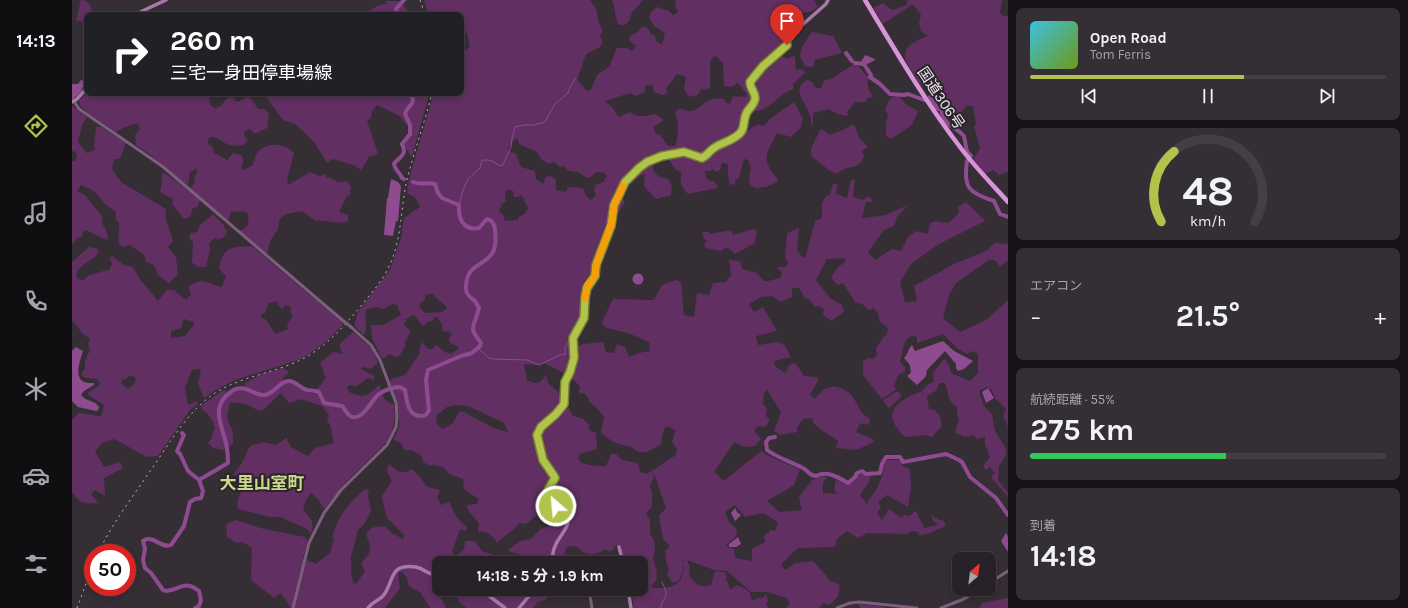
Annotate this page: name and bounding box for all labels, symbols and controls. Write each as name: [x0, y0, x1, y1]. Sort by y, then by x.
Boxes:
pin: [770, 4, 804, 45]
icon: arrive: [776, 10, 798, 32]
text: 260 m: [170, 24, 255, 57]
icon: right: [104, 28, 156, 80]
text: Open Road: [1090, 29, 1167, 47]
text: 14:13: [16, 30, 56, 52]
text: Tom Ferris: [1090, 47, 1151, 62]
text: 三宅一身田停車場線: [170, 62, 332, 84]
street label: 国道306号: [914, 63, 968, 133]
icon: previous: [1078, 85, 1100, 107]
icon: pause: [1197, 85, 1219, 107]
icon: next: [1316, 85, 1338, 107]
icon: directions: [22, 112, 50, 140]
text: 48: [1182, 167, 1234, 215]
icon: music: [22, 199, 50, 227]
text: km/h: [1190, 213, 1226, 230]
text: エアコン: [1030, 278, 1082, 293]
icon: phone: [22, 287, 50, 315]
text: 21.5°: [1176, 298, 1240, 334]
text: −: [1030, 304, 1042, 330]
text: +: [1374, 304, 1386, 330]
icon: climate: [22, 375, 50, 403]
text: 航続距離 · 55%: [1030, 392, 1115, 407]
text: 275 km: [1030, 412, 1134, 448]
icon: car: [22, 462, 50, 490]
district label: 大里山室町: [220, 473, 305, 493]
position arrow: [535, 485, 577, 527]
text: 到着: [1030, 518, 1056, 533]
text: 14:18: [1030, 538, 1097, 574]
speed limit sign: 50: [84, 544, 136, 596]
icon: filters: [22, 550, 50, 578]
north arrow: [952, 552, 996, 596]
map controls: [952, 552, 996, 596]
text: 14:18 · 5 分 · 1.9 km: [476, 567, 604, 585]

